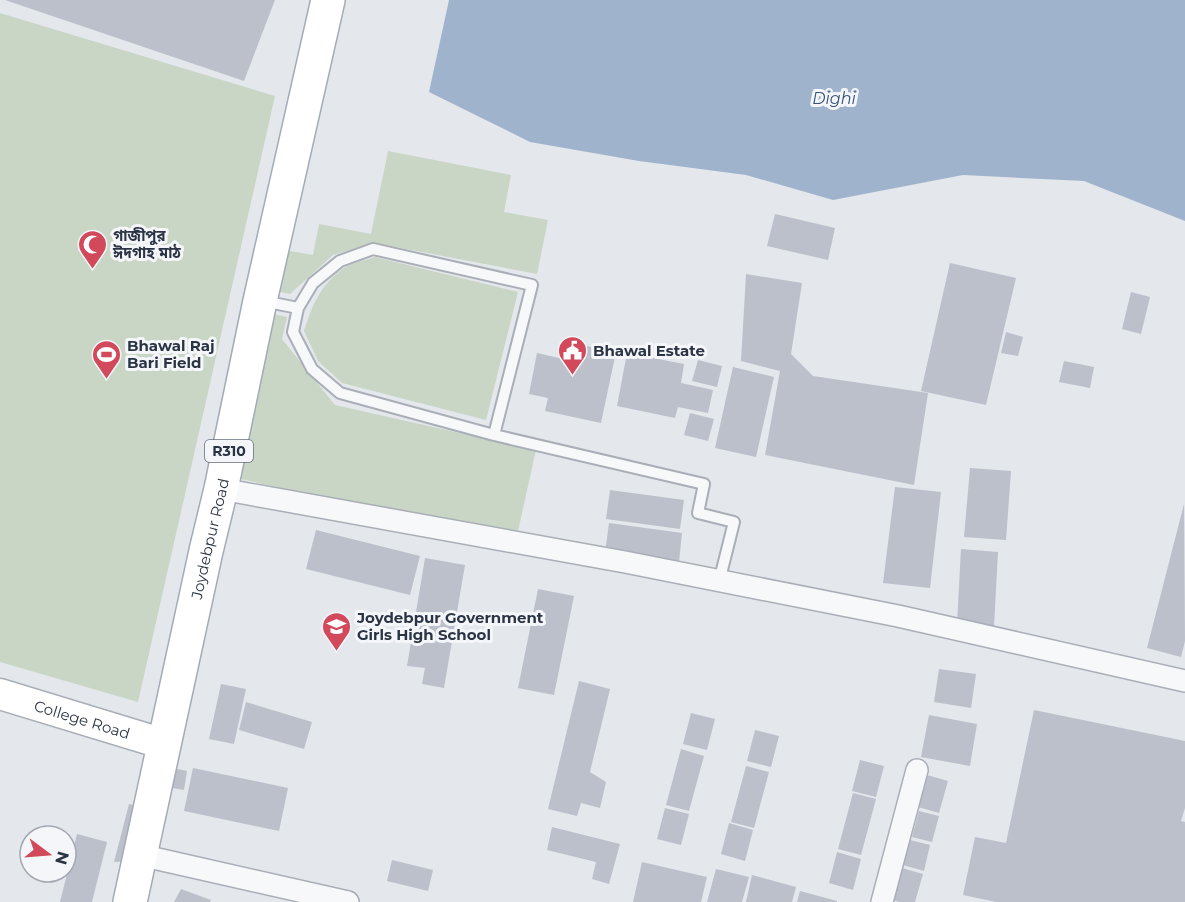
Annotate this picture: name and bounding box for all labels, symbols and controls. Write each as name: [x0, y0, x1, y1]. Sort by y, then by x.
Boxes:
water label: Dighi: [812, 89, 856, 108]
place label: গাজীপুর ঈদগাহ মাঠ: [112, 226, 181, 262]
mosque icon: গাজীপুর ঈদগাহ মাঠ: [76, 228, 108, 270]
public building icon: Bhawal Estate: [556, 334, 588, 376]
place label: Bhawal Raj Bari Field: [127, 336, 215, 372]
sports icon: Bhawal Raj Bari Field: [90, 338, 122, 380]
place label: Bhawal Estate: [593, 341, 705, 360]
road number: R310: [205, 440, 253, 462]
street label: Joydebpur Road: [186, 476, 232, 602]
place label: Joydebpur Government Girls High School: [356, 608, 544, 644]
school or university icon: Joydebpur Government Girls High School: [320, 610, 352, 652]
street label: College Road: [32, 696, 133, 743]
north arrow: [18, 824, 78, 884]
text: N: [51, 849, 73, 867]

